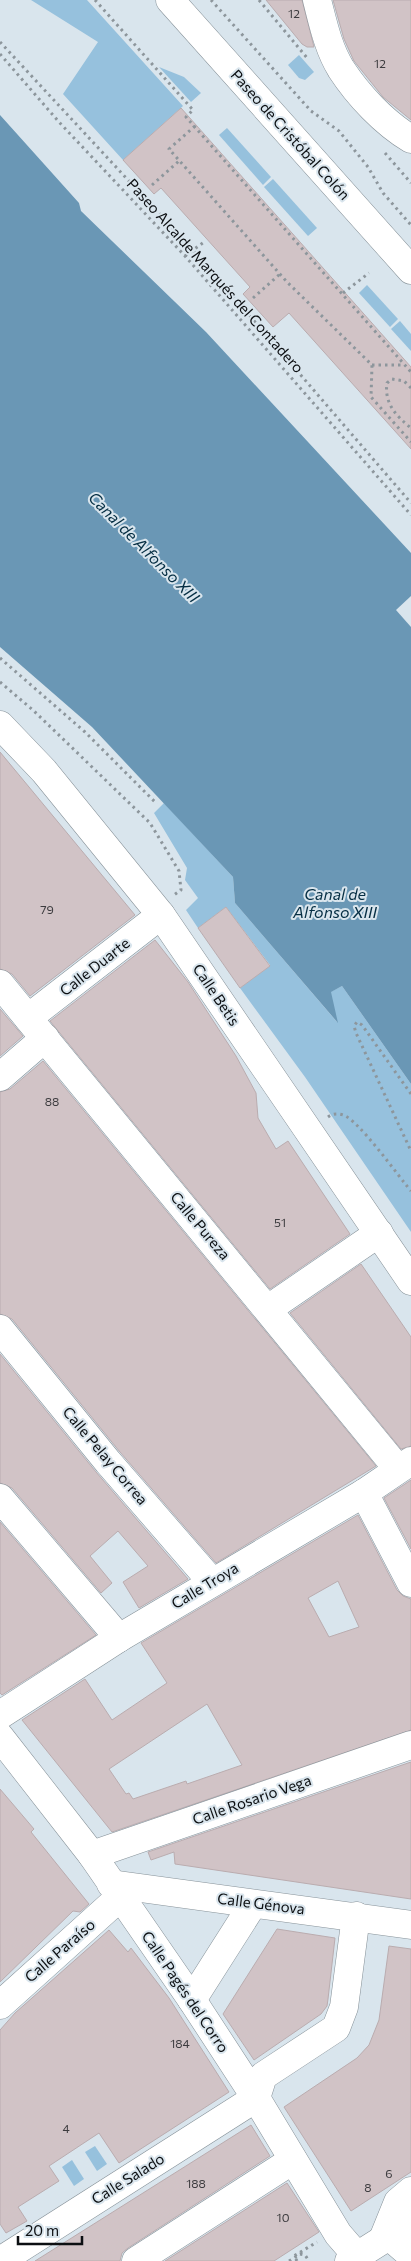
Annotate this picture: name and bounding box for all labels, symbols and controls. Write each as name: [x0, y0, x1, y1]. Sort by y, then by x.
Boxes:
house number: 12: [288, 6, 300, 20]
house number: 12: [374, 56, 386, 70]
street label: Paseo de Cristóbal Colón: [227, 65, 354, 203]
street label: Paseo Alcalde Marqués del Contadero: [124, 174, 308, 376]
water label: Canal de Alfonso XIII: [85, 487, 204, 606]
water label: Canal de Alfonso XIII: [292, 884, 378, 921]
house number: 79: [40, 902, 54, 916]
street label: Calle Duarte: [56, 933, 133, 999]
street label: Calle Betis: [190, 960, 244, 1029]
house number: 88: [45, 1094, 59, 1108]
street label: Calle Pureza: [167, 1188, 234, 1263]
house number: 51: [274, 1215, 286, 1229]
street label: Calle Pelay Correa: [60, 1403, 152, 1508]
street label: Calle Troya: [168, 1558, 241, 1612]
street label: Calle Rosario Vega: [190, 1770, 313, 1828]
street label: Calle Génova: [216, 1889, 306, 1917]
street label: Calle Paraíso: [21, 1915, 98, 1986]
street label: Calle Pagés del Corro: [139, 1927, 233, 2056]
house number: 184: [170, 2036, 190, 2050]
house number: 4: [62, 2121, 70, 2135]
street label: Calle Salado: [88, 2149, 167, 2208]
house number: 6: [385, 2166, 393, 2180]
house number: 188: [186, 2176, 206, 2190]
house number: 8: [364, 2180, 372, 2194]
house number: 10: [277, 2210, 290, 2224]
scale bar: [18, 2214, 81, 2246]
text: 20 m: [25, 2221, 59, 2239]

